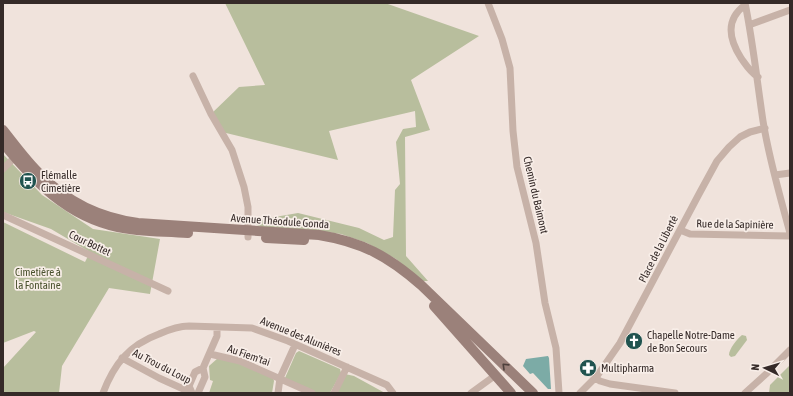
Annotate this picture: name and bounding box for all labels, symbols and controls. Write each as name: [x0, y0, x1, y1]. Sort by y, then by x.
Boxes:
street label: Chemin du Baimont: [521, 155, 551, 235]
place label: Flémalle Cimetière: [41, 169, 80, 194]
bus stop icon: Flémalle Cimetière: [18, 171, 38, 191]
street label: Avenue Théodule Gonda: [230, 212, 330, 230]
street label: Place de la Liberté: [636, 214, 680, 284]
street label: Rue de la Sapinière: [696, 217, 774, 231]
street label: Cour Bottet: [67, 228, 113, 258]
park label: Cimetière à la Fontaine: [15, 266, 61, 291]
street label: Avenue des Alunières: [259, 314, 343, 358]
place label: Chapelle Notre-Dame de Bon Secours: [647, 329, 735, 354]
church icon: Chapelle Notre-Dame de Bon Secours: [624, 331, 644, 351]
street label: Au Fiem'tai: [226, 342, 272, 368]
street label: Au Trou du Loup: [131, 346, 193, 386]
north arrow: [745, 348, 785, 388]
pharmacy icon: Multipharma: [578, 358, 598, 378]
place label: Multipharma: [601, 362, 654, 374]
one-way arrow: [502, 363, 510, 371]
text: N: [749, 363, 761, 371]

